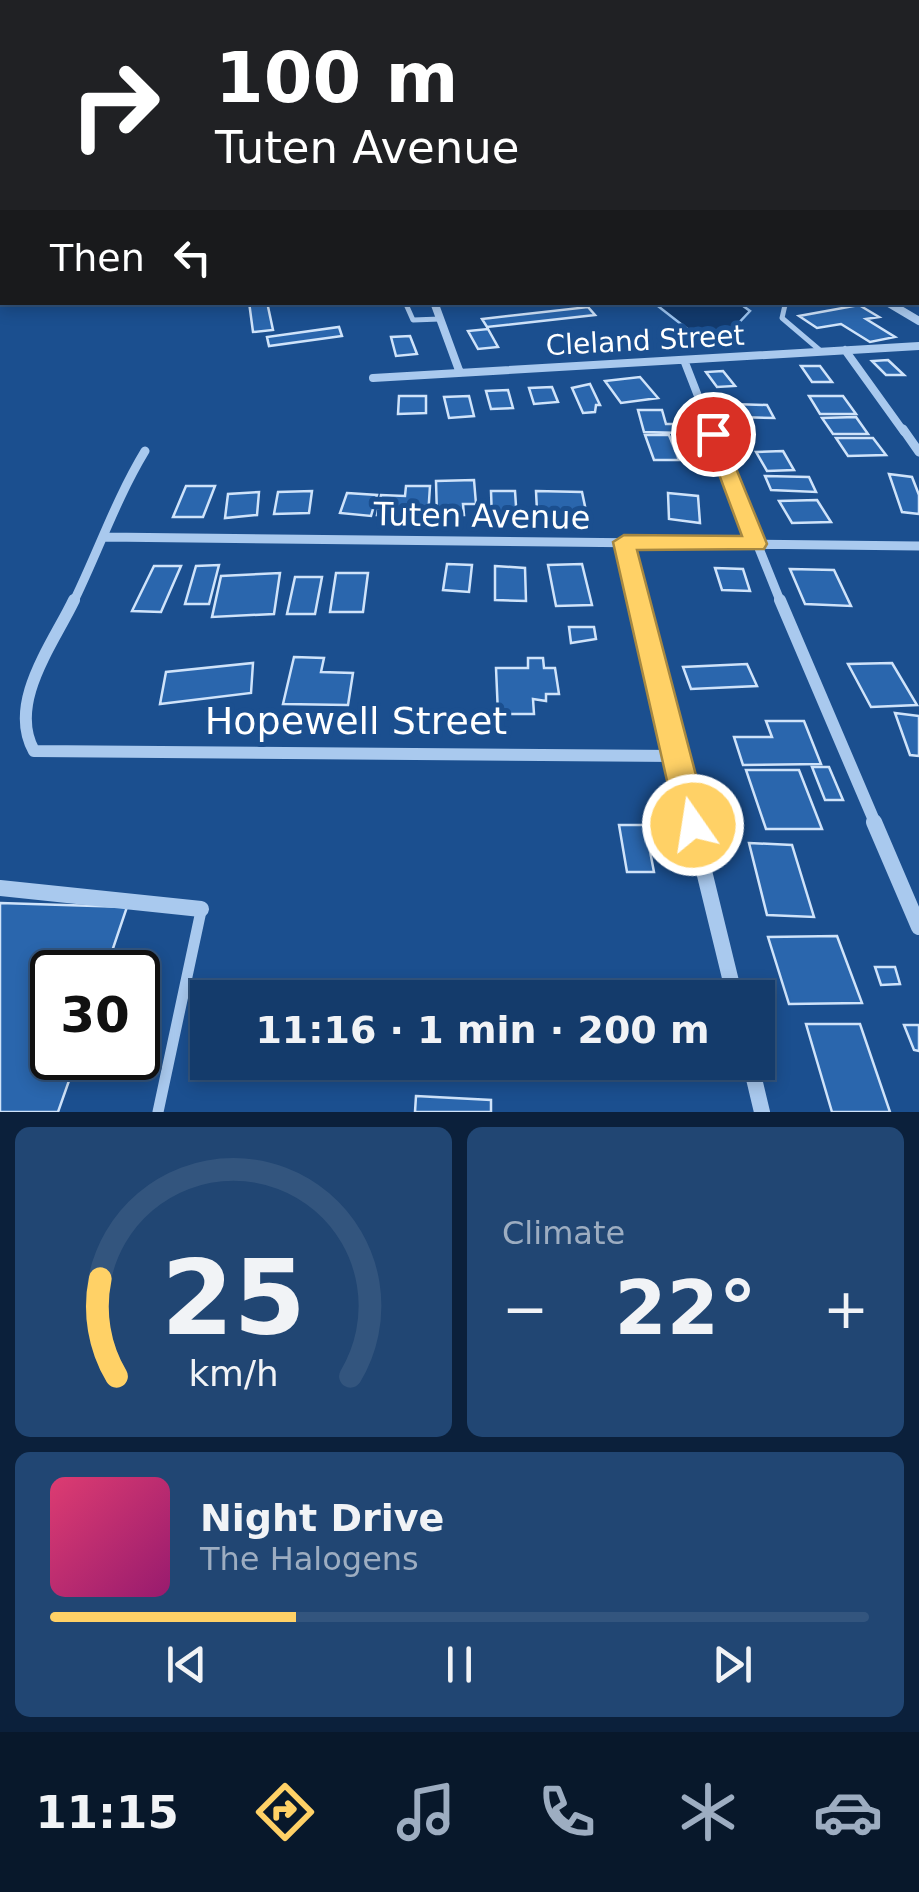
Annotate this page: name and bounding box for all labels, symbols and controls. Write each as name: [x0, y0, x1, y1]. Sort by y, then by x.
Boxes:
text: 100 m: [215, 37, 458, 119]
icon: right: [50, 40, 180, 170]
text: Tuten Avenue: [215, 121, 520, 174]
icon: left: [165, 230, 220, 285]
text: Then: [50, 236, 145, 280]
street label: Cleland Street: [545, 319, 745, 362]
pin: [671, 392, 756, 477]
icon: arrive: [686, 407, 741, 462]
street label: Tuten Avenue: [372, 495, 591, 537]
street label: Hopewell Street: [205, 699, 507, 743]
position arrow: [641, 773, 745, 877]
speed limit sign: 30: [30, 950, 160, 1080]
text: 11:16 · 1 min · 200 m: [255, 1008, 710, 1052]
text: Climate: [502, 1214, 625, 1252]
text: 25: [161, 1237, 306, 1359]
text: 22°: [615, 1264, 756, 1352]
text: −: [502, 1277, 548, 1341]
text: +: [823, 1277, 869, 1341]
text: km/h: [188, 1353, 279, 1394]
text: Night Drive: [200, 1496, 444, 1540]
text: The Halogens: [200, 1540, 419, 1578]
icon: previous: [159, 1637, 214, 1692]
icon: pause: [432, 1637, 487, 1692]
icon: next: [705, 1637, 760, 1692]
icon: directions: [250, 1777, 320, 1847]
icon: music: [391, 1777, 461, 1847]
icon: phone: [532, 1777, 602, 1847]
icon: climate: [673, 1777, 743, 1847]
icon: car: [813, 1777, 883, 1847]
text: 11:15: [35, 1786, 179, 1839]

